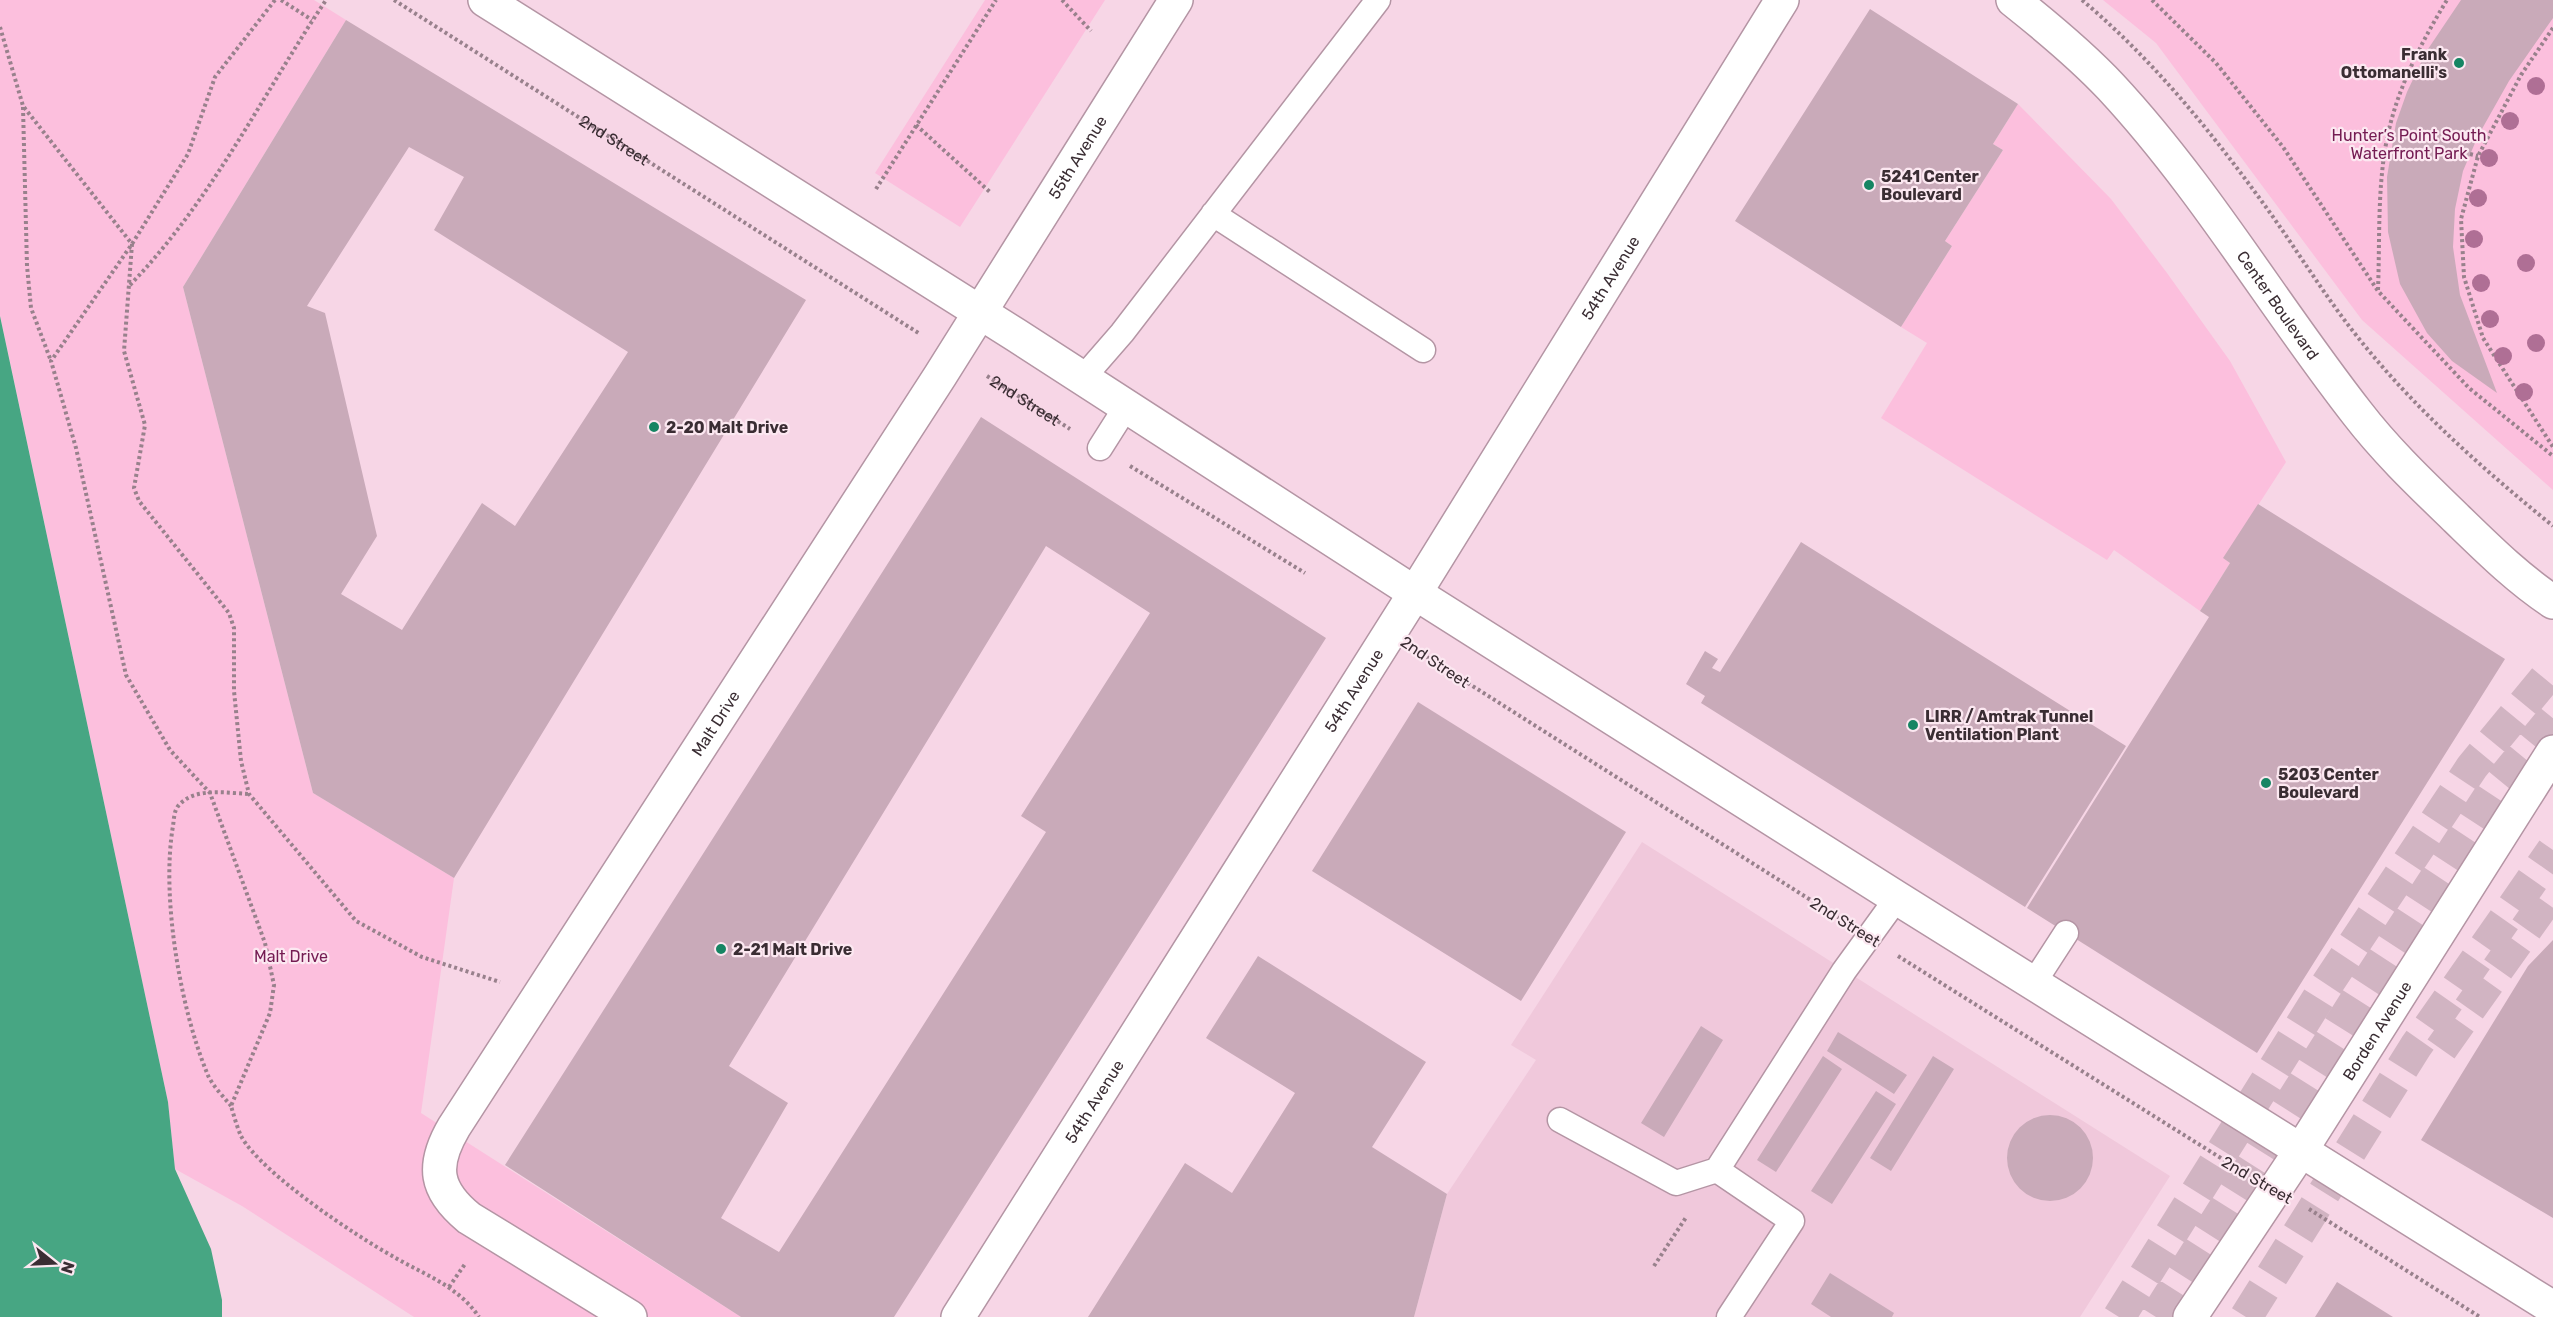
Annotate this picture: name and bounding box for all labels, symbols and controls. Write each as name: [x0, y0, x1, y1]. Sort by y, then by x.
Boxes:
place label: Frank Ottomanelli's: [2341, 45, 2448, 82]
marker: Frank Ottomanelli's: [2452, 56, 2466, 70]
street label: 2nd Street: [576, 111, 653, 169]
street label: 55th Avenue: [1044, 112, 1111, 202]
park label: Hunter’s Point South Waterfront Park: [2332, 126, 2486, 163]
place label: 5241 Center Boulevard: [1881, 167, 1979, 204]
marker: 5241 Center Boulevard: [1862, 178, 1876, 192]
street label: 54th Avenue: [1577, 232, 1643, 323]
street label: Center Boulevard: [2233, 247, 2323, 363]
street label: 2nd Street: [987, 371, 1063, 429]
place label: 2-20 Malt Drive: [666, 418, 788, 437]
marker: 2-20 Malt Drive: [647, 420, 661, 434]
street label: 2nd Street: [1397, 632, 1473, 692]
street label: 54th Avenue: [1320, 645, 1387, 736]
street label: Malt Drive: [687, 687, 743, 760]
place label: LIRR / Amtrak Tunnel Ventilation Plant: [1925, 707, 2093, 744]
marker: LIRR / Amtrak Tunnel Ventilation Plant: [1906, 718, 1920, 732]
place label: 5203 Center Boulevard: [2278, 765, 2379, 802]
marker: 5203 Center Boulevard: [2259, 776, 2273, 790]
street label: 2nd Street: [1807, 893, 1883, 951]
place label: 2-21 Malt Drive: [733, 940, 852, 959]
marker: 2-21 Malt Drive: [714, 942, 728, 956]
park label: Malt Drive: [254, 947, 328, 966]
street label: Borden Avenue: [2338, 977, 2415, 1084]
street label: 54th Avenue: [1061, 1056, 1128, 1147]
street label: 2nd Street: [2218, 1152, 2296, 1208]
north arrow: [24, 1233, 84, 1293]
text: N: [57, 1259, 79, 1276]

